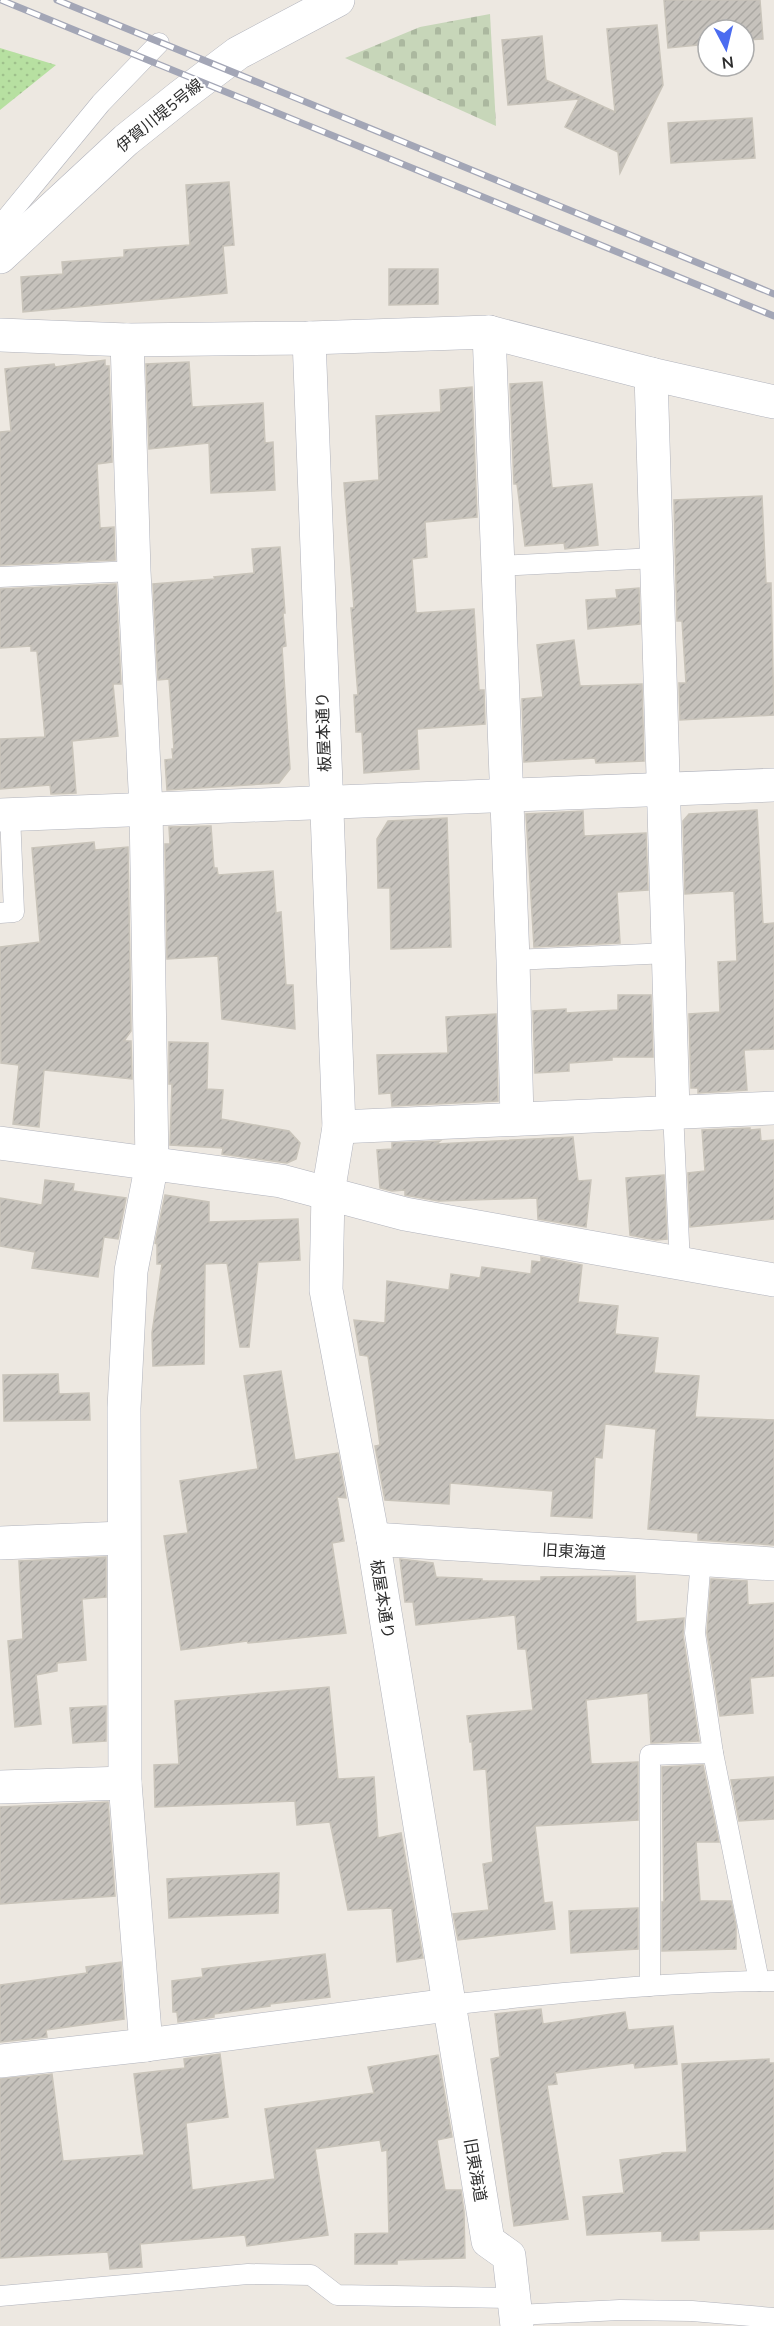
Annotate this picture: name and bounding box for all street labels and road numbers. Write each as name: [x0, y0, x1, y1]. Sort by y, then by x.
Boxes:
street label: 伊賀川堤5号線: [112, 74, 208, 158]
street label: 板屋本通り: [312, 692, 336, 772]
street label: 旧東海道: [541, 1539, 606, 1565]
street label: 板屋本通り: [365, 1558, 399, 1640]
street label: 旧東海道: [459, 2137, 491, 2204]

